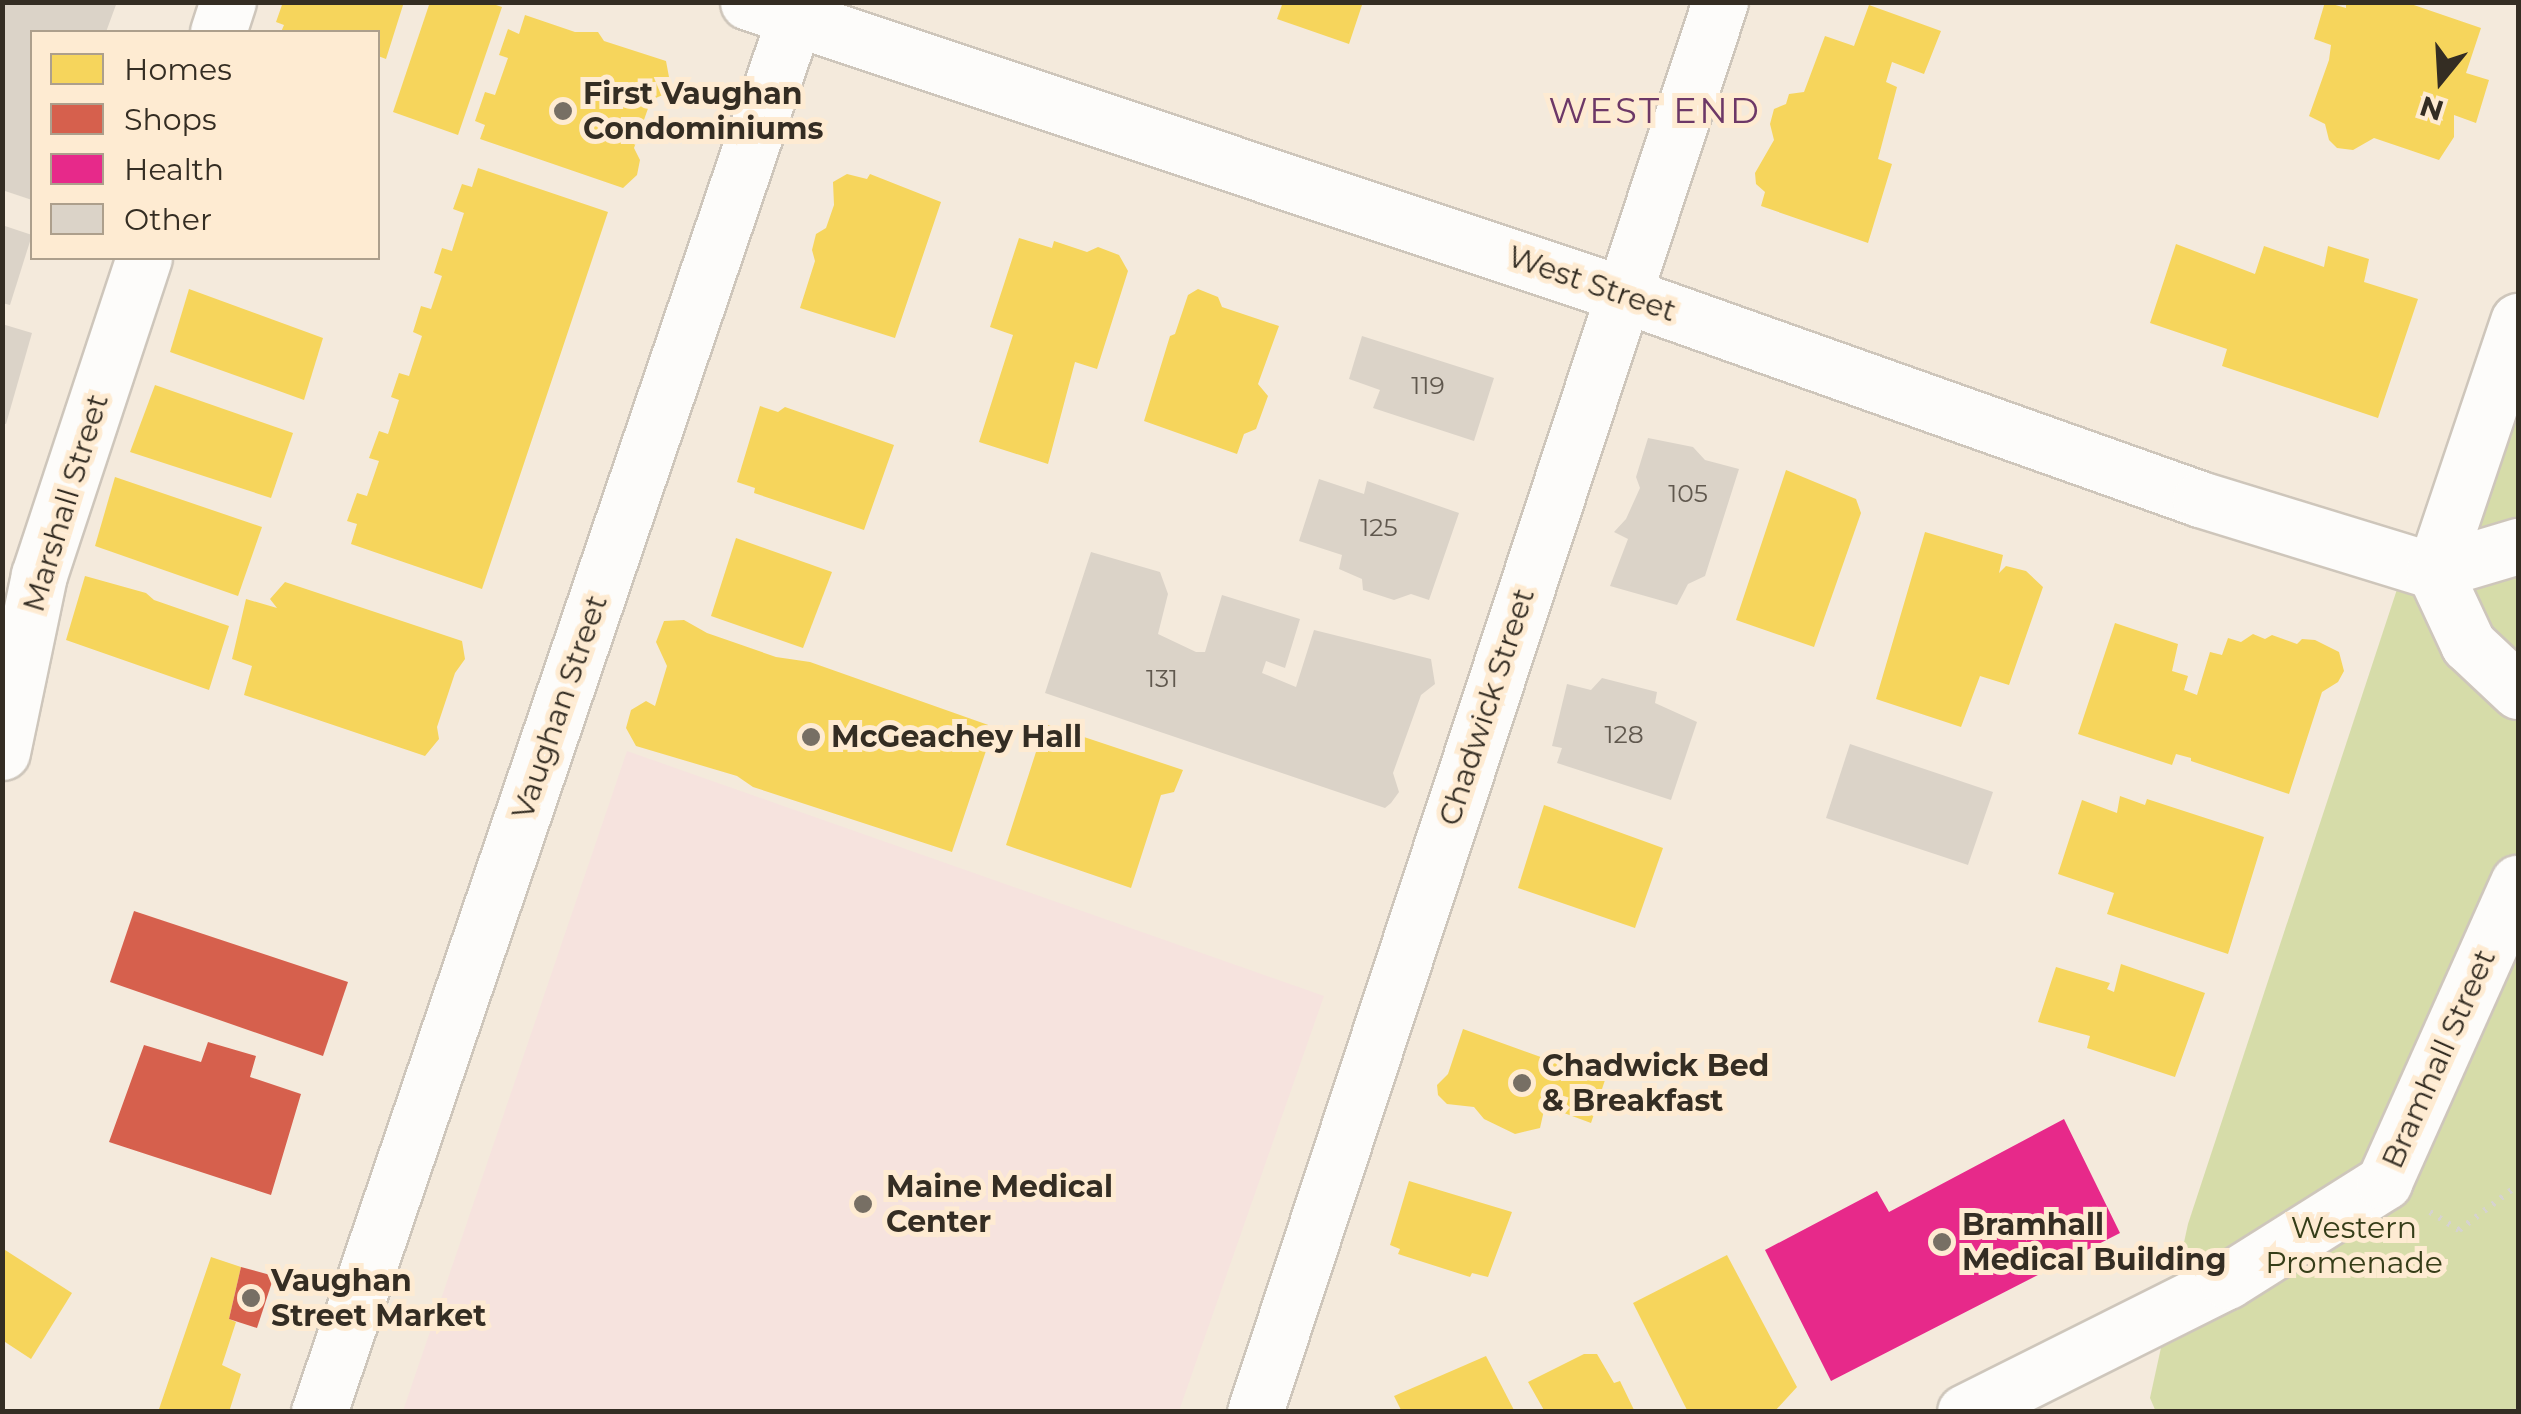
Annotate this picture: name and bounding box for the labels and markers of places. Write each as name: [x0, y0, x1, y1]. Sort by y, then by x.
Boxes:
place label: First Vaughan Condominiums: [583, 76, 823, 146]
marker: First Vaughan Condominiums: [552, 100, 574, 122]
place label: McGeachey Hall: [831, 719, 1082, 755]
marker: McGeachey Hall: [800, 726, 822, 748]
place label: Chadwick Bed & Breakfast: [1542, 1048, 1769, 1118]
marker: Chadwick Bed & Breakfast: [1511, 1072, 1533, 1094]
place label: Maine Medical Center: [886, 1169, 1113, 1240]
marker: Maine Medical Center: [850, 1191, 876, 1217]
place label: Bramhall Medical Building: [1962, 1207, 2226, 1278]
marker: Bramhall Medical Building: [1931, 1231, 1953, 1253]
place label: Vaughan Street Market: [271, 1263, 486, 1334]
marker: Vaughan Street Market: [240, 1287, 262, 1309]

